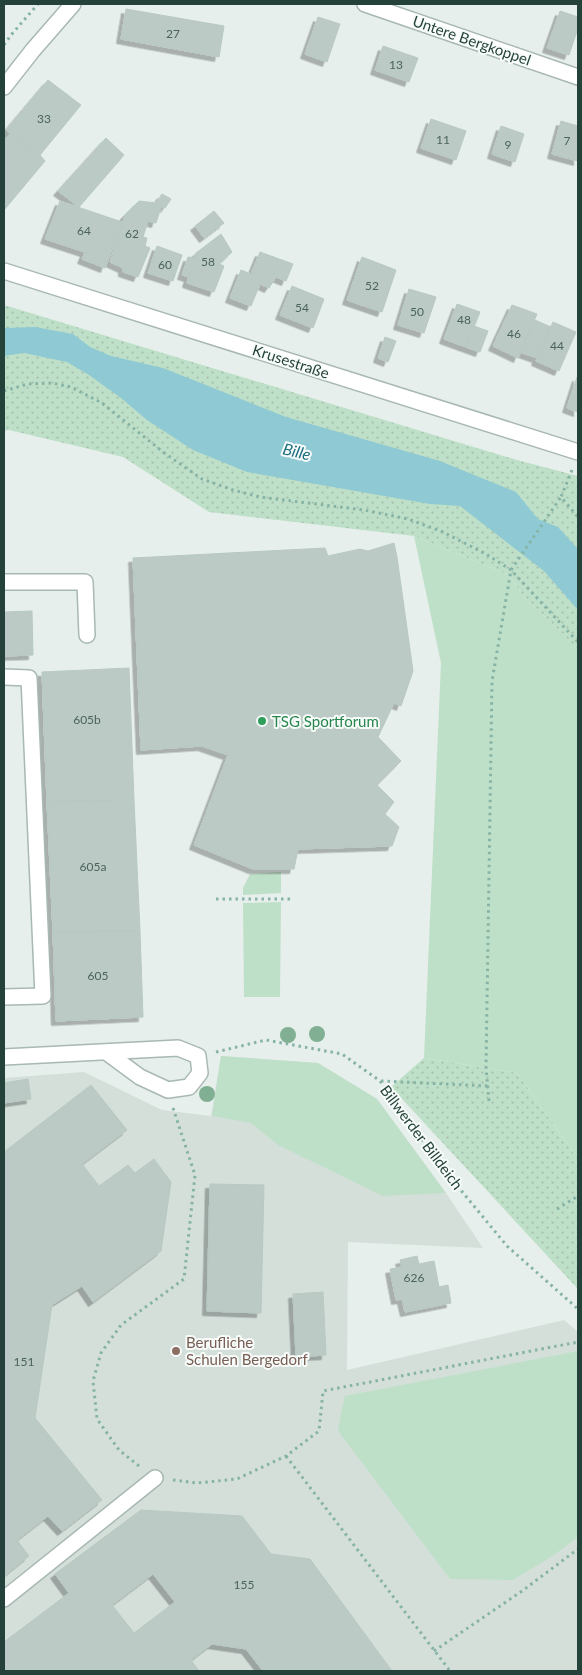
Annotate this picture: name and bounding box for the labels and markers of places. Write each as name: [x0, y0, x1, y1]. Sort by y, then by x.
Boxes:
place label: TSG Sportforum: [272, 712, 379, 730]
marker: TSG Sportforum: [256, 715, 268, 727]
place label: Berufliche Schulen Bergedorf: [186, 1333, 308, 1368]
marker: Berufliche Schulen Bergedorf: [170, 1345, 182, 1357]

